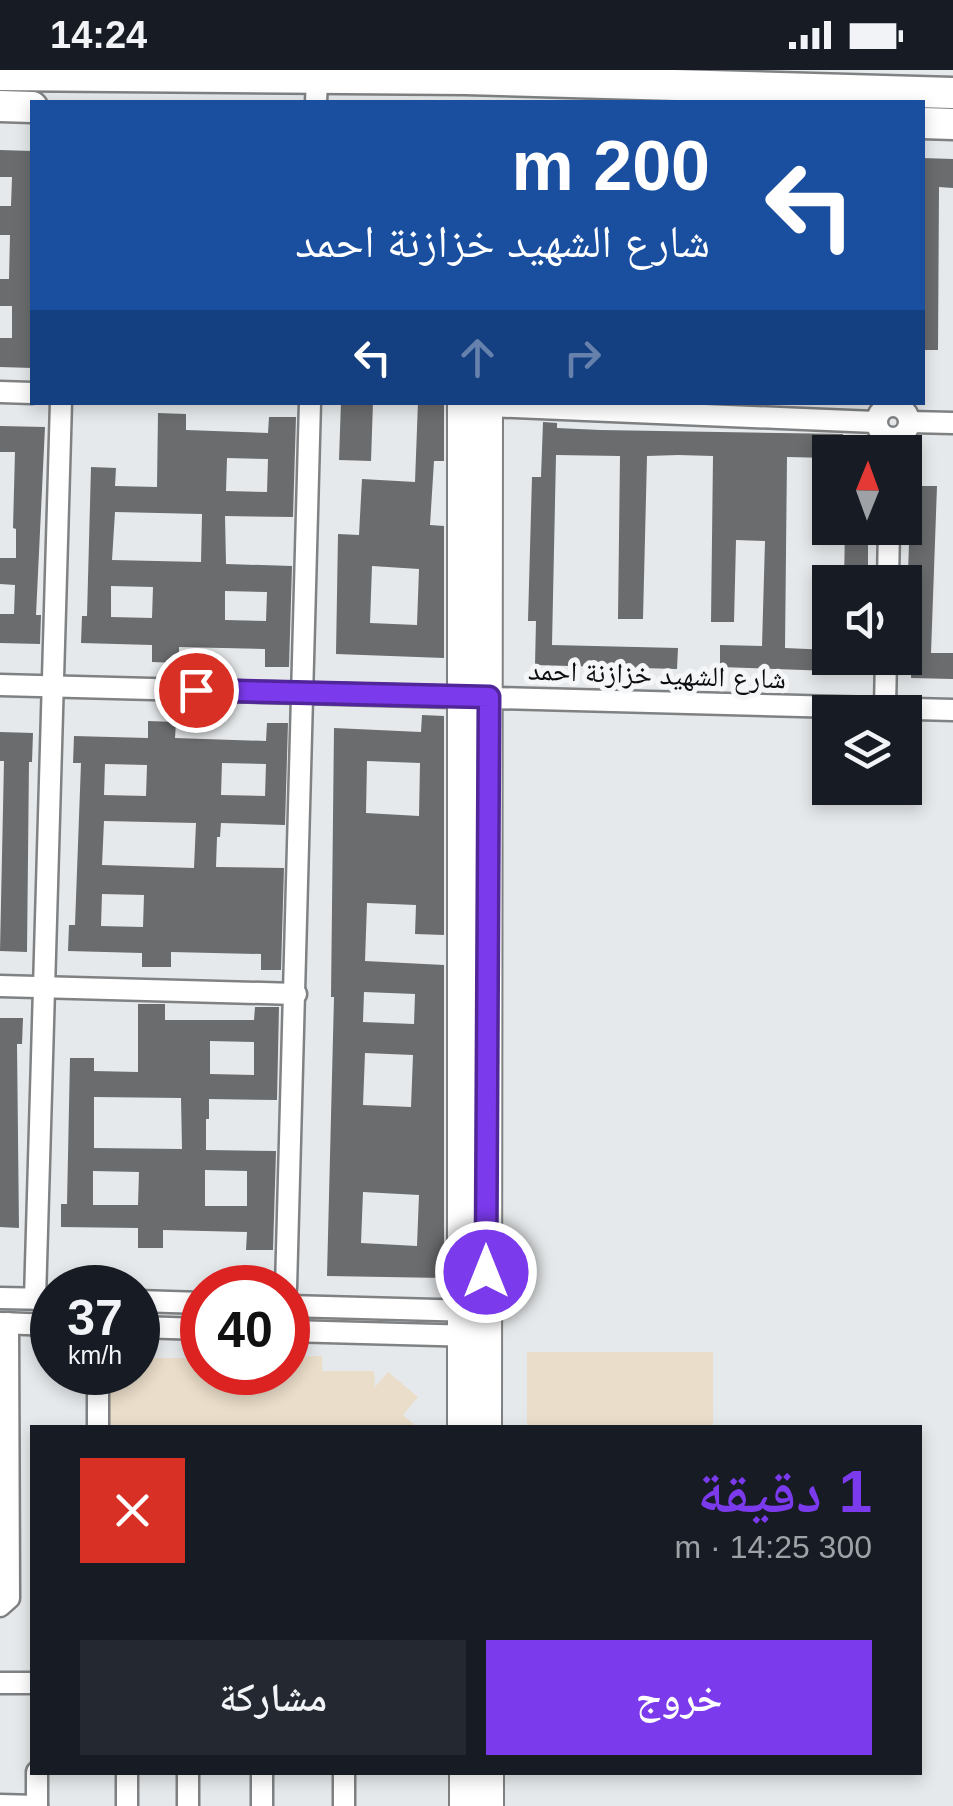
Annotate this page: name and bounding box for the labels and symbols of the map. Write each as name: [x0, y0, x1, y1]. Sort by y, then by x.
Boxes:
north arrow: [812, 435, 922, 545]
pin: [154, 648, 239, 733]
street label: شارع الشهيد خزازنة احمد: [527, 655, 786, 696]
position arrow: [434, 1220, 538, 1324]
speed limit sign: 40: [180, 1265, 310, 1395]

